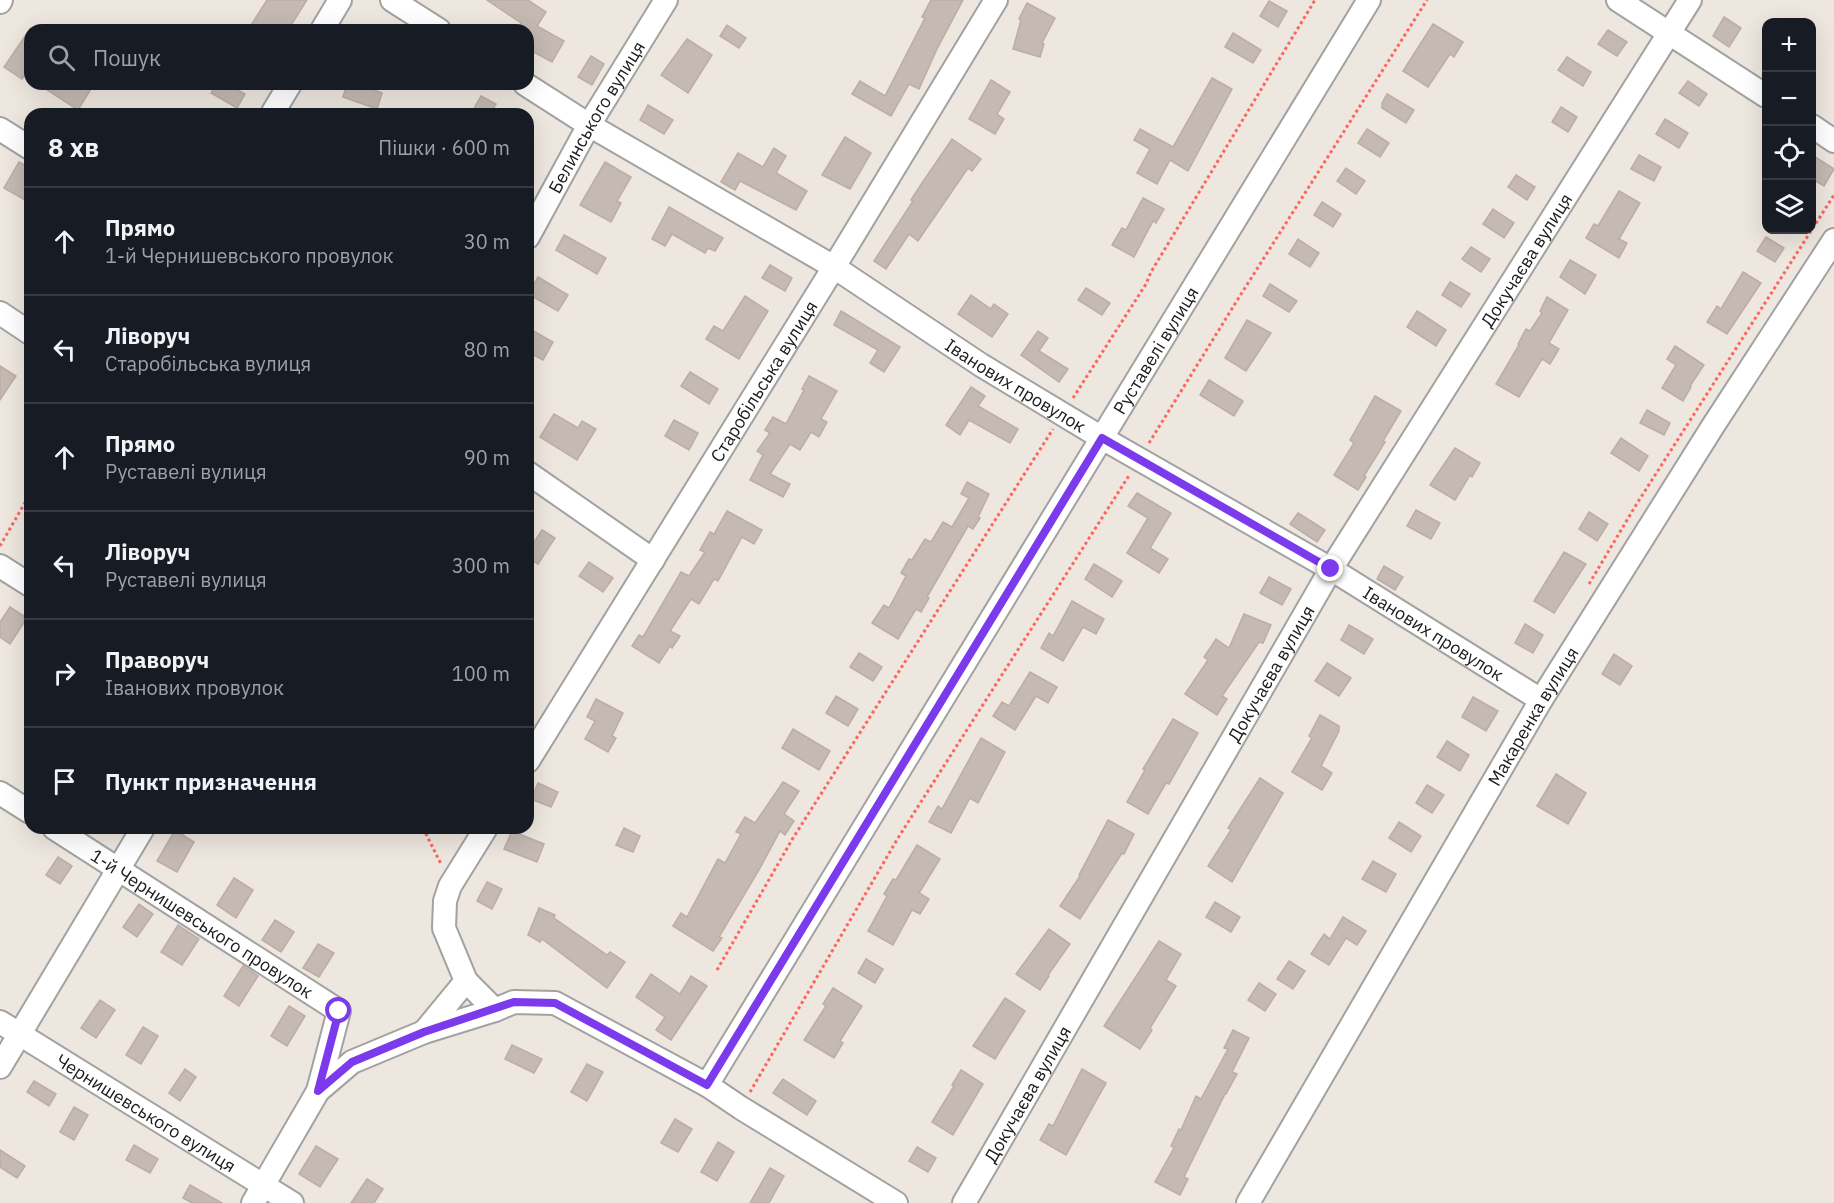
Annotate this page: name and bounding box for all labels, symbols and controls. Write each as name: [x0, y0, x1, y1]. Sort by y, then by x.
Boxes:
map controls: [1762, 18, 1816, 234]
button: +: [1762, 18, 1816, 72]
search box: [24, 24, 534, 90]
street label: Белинського вулиця: [543, 37, 650, 197]
icon: search: [45, 41, 78, 74]
text: Пошук: [93, 43, 161, 72]
button: −: [1762, 72, 1816, 126]
button: locate: [1762, 126, 1816, 180]
text: 8 хв: [48, 130, 99, 164]
text: Пішки · 600 m: [378, 134, 510, 161]
button: layers: [1762, 180, 1816, 234]
street label: Докучаєва вулиця: [1475, 189, 1577, 331]
text: Прямо: [105, 213, 175, 242]
icon: ahead: [48, 225, 81, 258]
text: 30 m: [464, 228, 510, 255]
text: 1-й Чернишевського провулок: [105, 242, 394, 269]
street label: Руставелі вулиця: [1108, 282, 1203, 418]
street label: Старобільська вулиця: [705, 296, 822, 466]
text: Ліворуч: [105, 321, 190, 350]
icon: left: [48, 333, 81, 366]
street label: Іванових провулок: [941, 333, 1090, 437]
text: 80 m: [464, 336, 510, 363]
text: Старобільська вулиця: [105, 350, 311, 377]
text: Прямо: [105, 429, 175, 458]
icon: ahead: [48, 441, 81, 474]
text: 90 m: [464, 444, 510, 471]
text: Руставелі вулиця: [105, 458, 267, 485]
text: Ліворуч: [105, 537, 190, 566]
icon: left: [48, 549, 81, 582]
text: 300 m: [452, 552, 510, 579]
route end: [1317, 555, 1343, 581]
text: Руставелі вулиця: [105, 566, 267, 593]
street label: Іванових провулок: [1359, 581, 1508, 686]
street label: Докучаєва вулиця: [1222, 601, 1319, 746]
street label: Макаренка вулиця: [1482, 642, 1583, 790]
text: Праворуч: [105, 645, 209, 674]
icon: right: [48, 657, 81, 690]
text: 100 m: [452, 660, 510, 687]
text: Іванових провулок: [105, 674, 284, 701]
icon: arrive: [48, 765, 81, 798]
text: Пункт призначення: [105, 767, 317, 796]
street label: 1-й Чернишевського провулок: [87, 843, 318, 1003]
route start: [325, 997, 351, 1023]
street label: Докучаєва вулиця: [979, 1021, 1076, 1166]
street label: Чернишевського вулиця: [52, 1048, 240, 1177]

